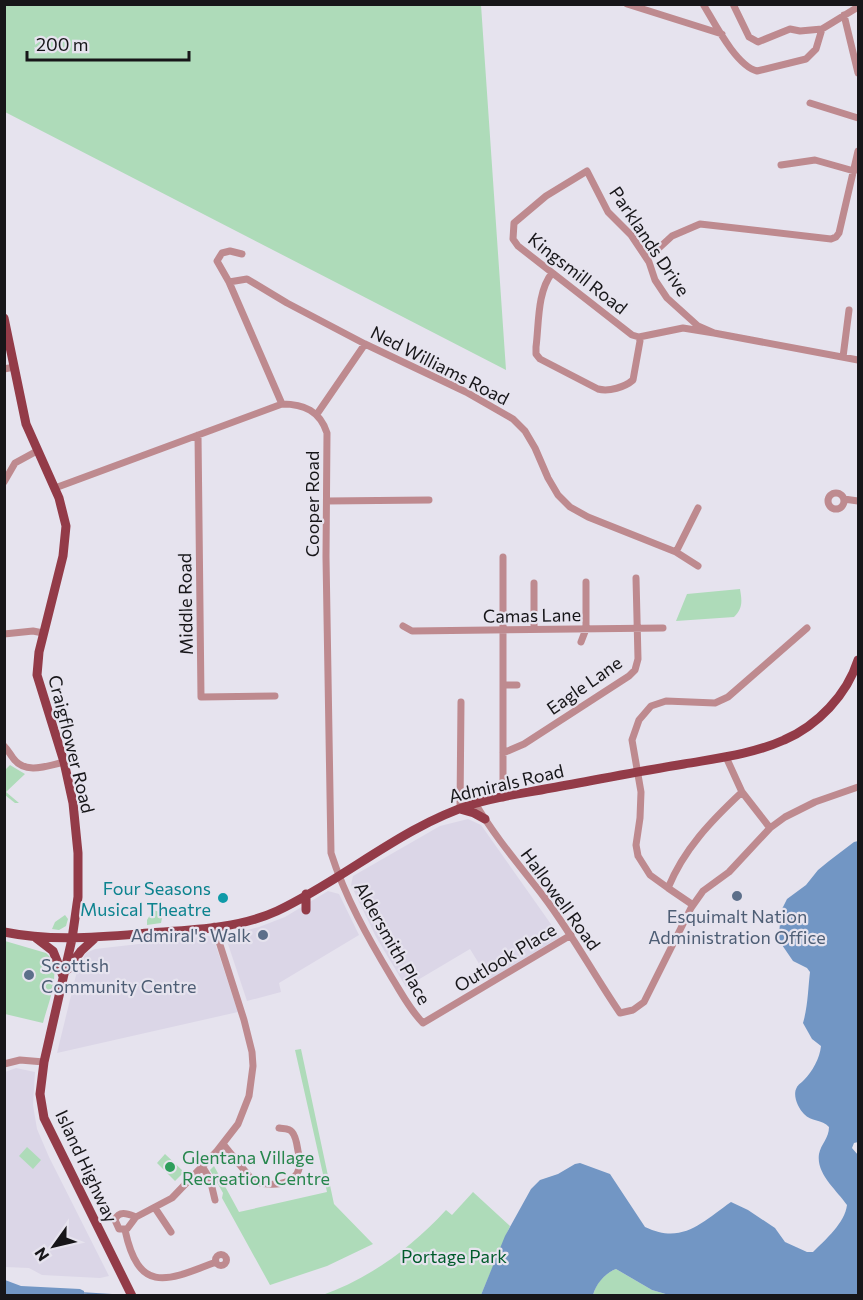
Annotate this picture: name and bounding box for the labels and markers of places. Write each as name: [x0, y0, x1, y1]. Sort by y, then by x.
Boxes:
place label: Four Seasons Musical Theatre: [80, 877, 211, 920]
marker: Esquimalt Nation Administration Office: [730, 889, 744, 903]
marker: Four Seasons Musical Theatre: [216, 891, 230, 905]
place label: Esquimalt Nation Administration Office: [648, 905, 826, 948]
place label: Admiral's Walk: [131, 924, 251, 946]
marker: Admiral's Walk: [256, 928, 270, 942]
place label: Scottish Community Centre: [41, 954, 197, 997]
marker: Scottish Community Centre: [22, 968, 36, 982]
place label: Glentana Village Recreation Centre: [182, 1146, 330, 1189]
marker: Glentana Village Recreation Centre: [163, 1160, 177, 1174]

